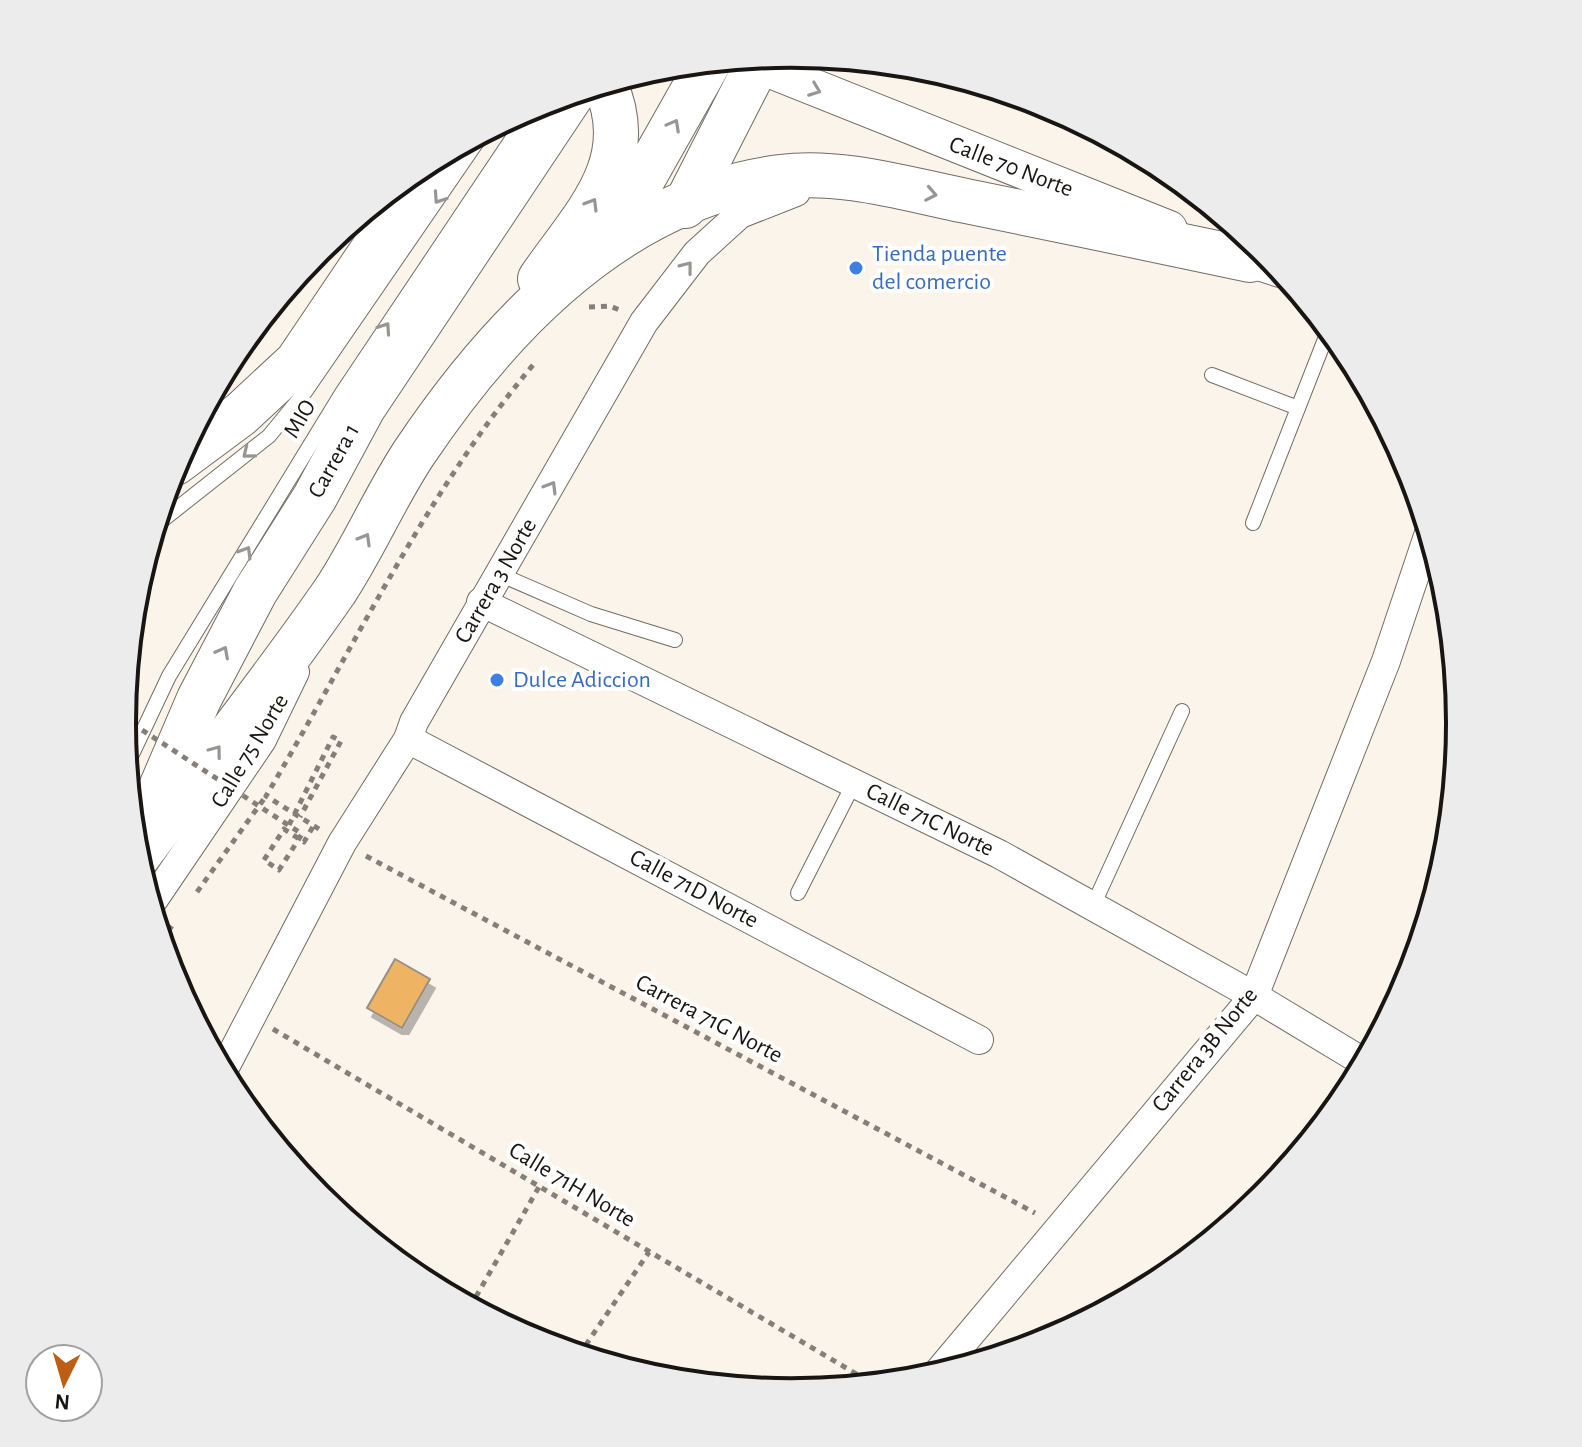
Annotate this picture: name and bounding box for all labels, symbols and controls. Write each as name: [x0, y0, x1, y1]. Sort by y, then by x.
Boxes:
one-way arrow: [807, 80, 821, 97]
one-way arrow: [664, 119, 680, 134]
street label: Calle 70 Norte: [946, 132, 1076, 202]
one-way arrow: [923, 185, 937, 202]
one-way arrow: [434, 189, 449, 203]
one-way arrow: [583, 198, 598, 213]
place label: Tienda puente del comercio: [872, 242, 1007, 294]
marker: Tienda puente del comercio: [847, 259, 865, 277]
one-way arrow: [677, 261, 691, 275]
one-way arrow: [375, 322, 390, 337]
street label: MIO: [279, 396, 321, 442]
street label: Carrera 1: [304, 420, 364, 502]
one-way arrow: [243, 443, 257, 458]
one-way arrow: [541, 482, 557, 496]
street label: Carrera 3 Norte: [451, 514, 541, 648]
one-way arrow: [355, 533, 371, 547]
one-way arrow: [236, 546, 252, 561]
one-way arrow: [214, 645, 229, 660]
place label: Dulce Adiccion: [513, 668, 651, 692]
marker: Dulce Adiccion: [488, 671, 506, 689]
street label: Calle 75 Norte: [207, 690, 293, 812]
one-way arrow: [206, 745, 220, 760]
street label: Calle 71C Norte: [862, 779, 998, 861]
street label: Calle 71D Norte: [626, 845, 762, 933]
street label: Carrera 71G Norte: [632, 970, 786, 1068]
street label: Carrera 3B Norte: [1148, 983, 1262, 1117]
street label: Calle 71H Norte: [505, 1138, 639, 1232]
north arrow: [24, 1343, 104, 1423]
text: N: [54, 1390, 71, 1414]

